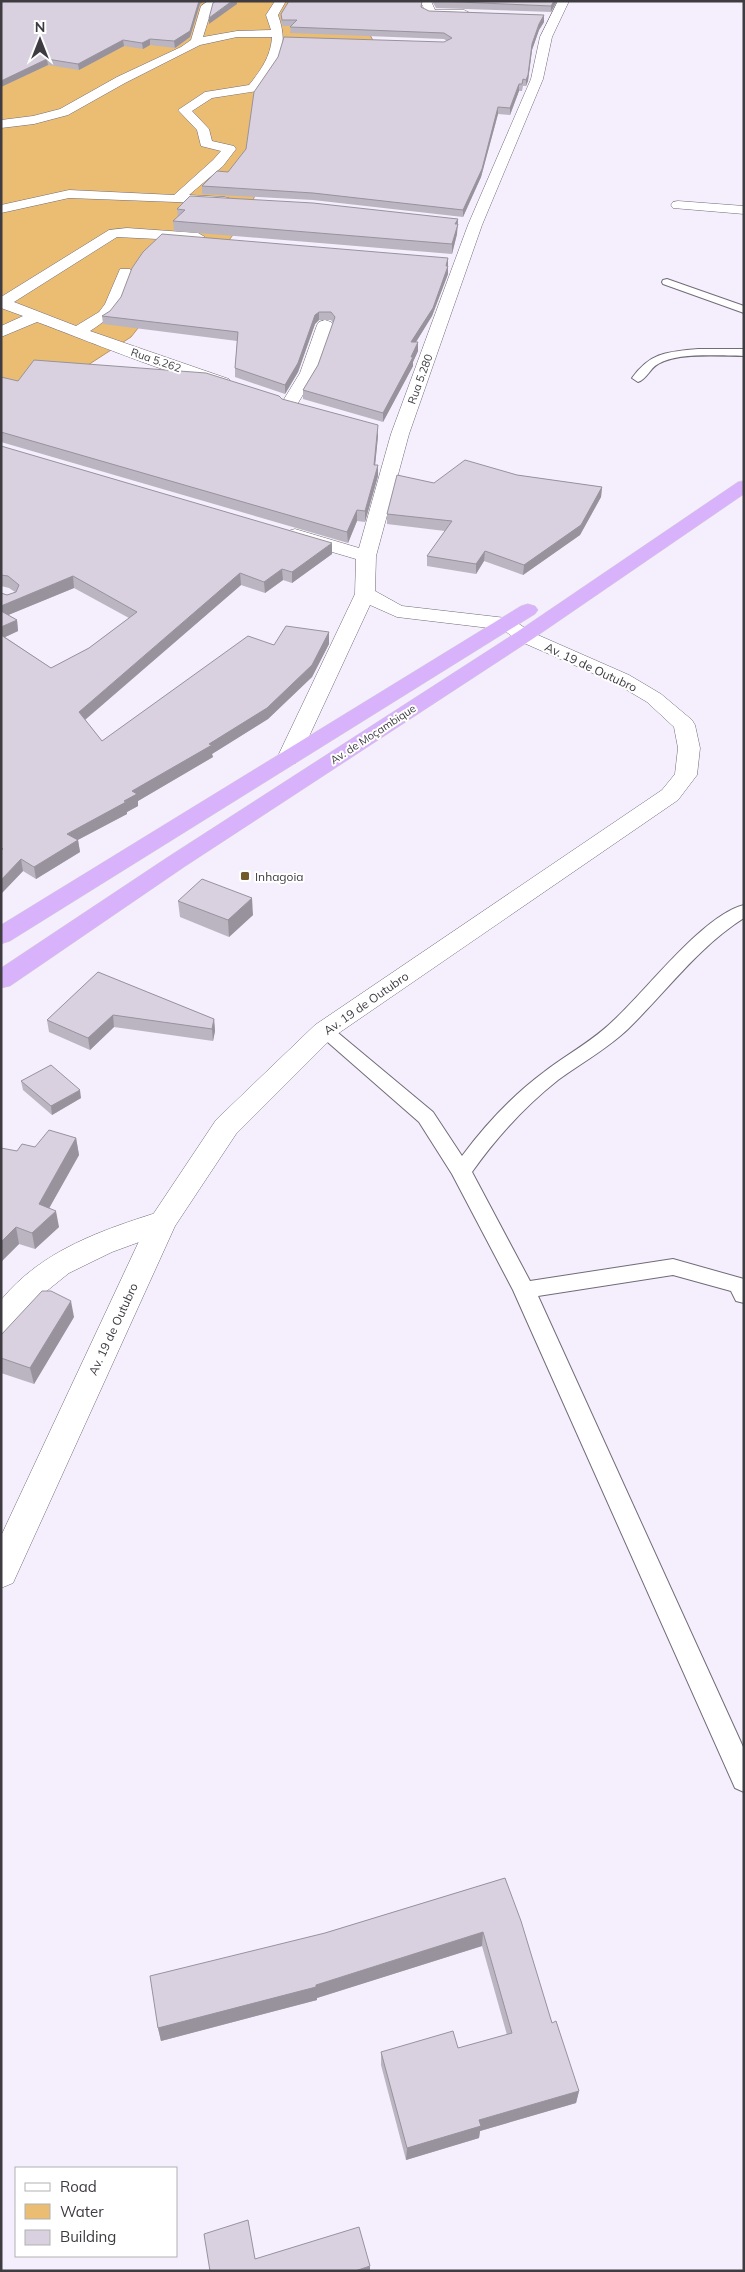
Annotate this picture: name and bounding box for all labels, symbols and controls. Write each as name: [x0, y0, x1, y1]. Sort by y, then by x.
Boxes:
north arrow: [15, 15, 65, 65]
text: N: [35, 18, 45, 36]
street label: Rua 5.262: [129, 345, 183, 375]
street label: Rua 5.280: [404, 352, 436, 406]
street label: Av. 19 de Outubro: [542, 639, 640, 695]
street label: Av. de Moçambique: [327, 701, 419, 767]
place label: Inhagoia: [255, 869, 304, 884]
marker: Inhagoia: [239, 870, 251, 882]
street label: Av. 19 de Outubro: [321, 968, 411, 1038]
street label: Av. 19 de Outubro: [85, 1280, 141, 1378]
legend: [15, 2167, 178, 2257]
text: Road: [60, 2177, 97, 2196]
text: Water: [60, 2202, 104, 2221]
text: Building: [60, 2227, 116, 2246]

